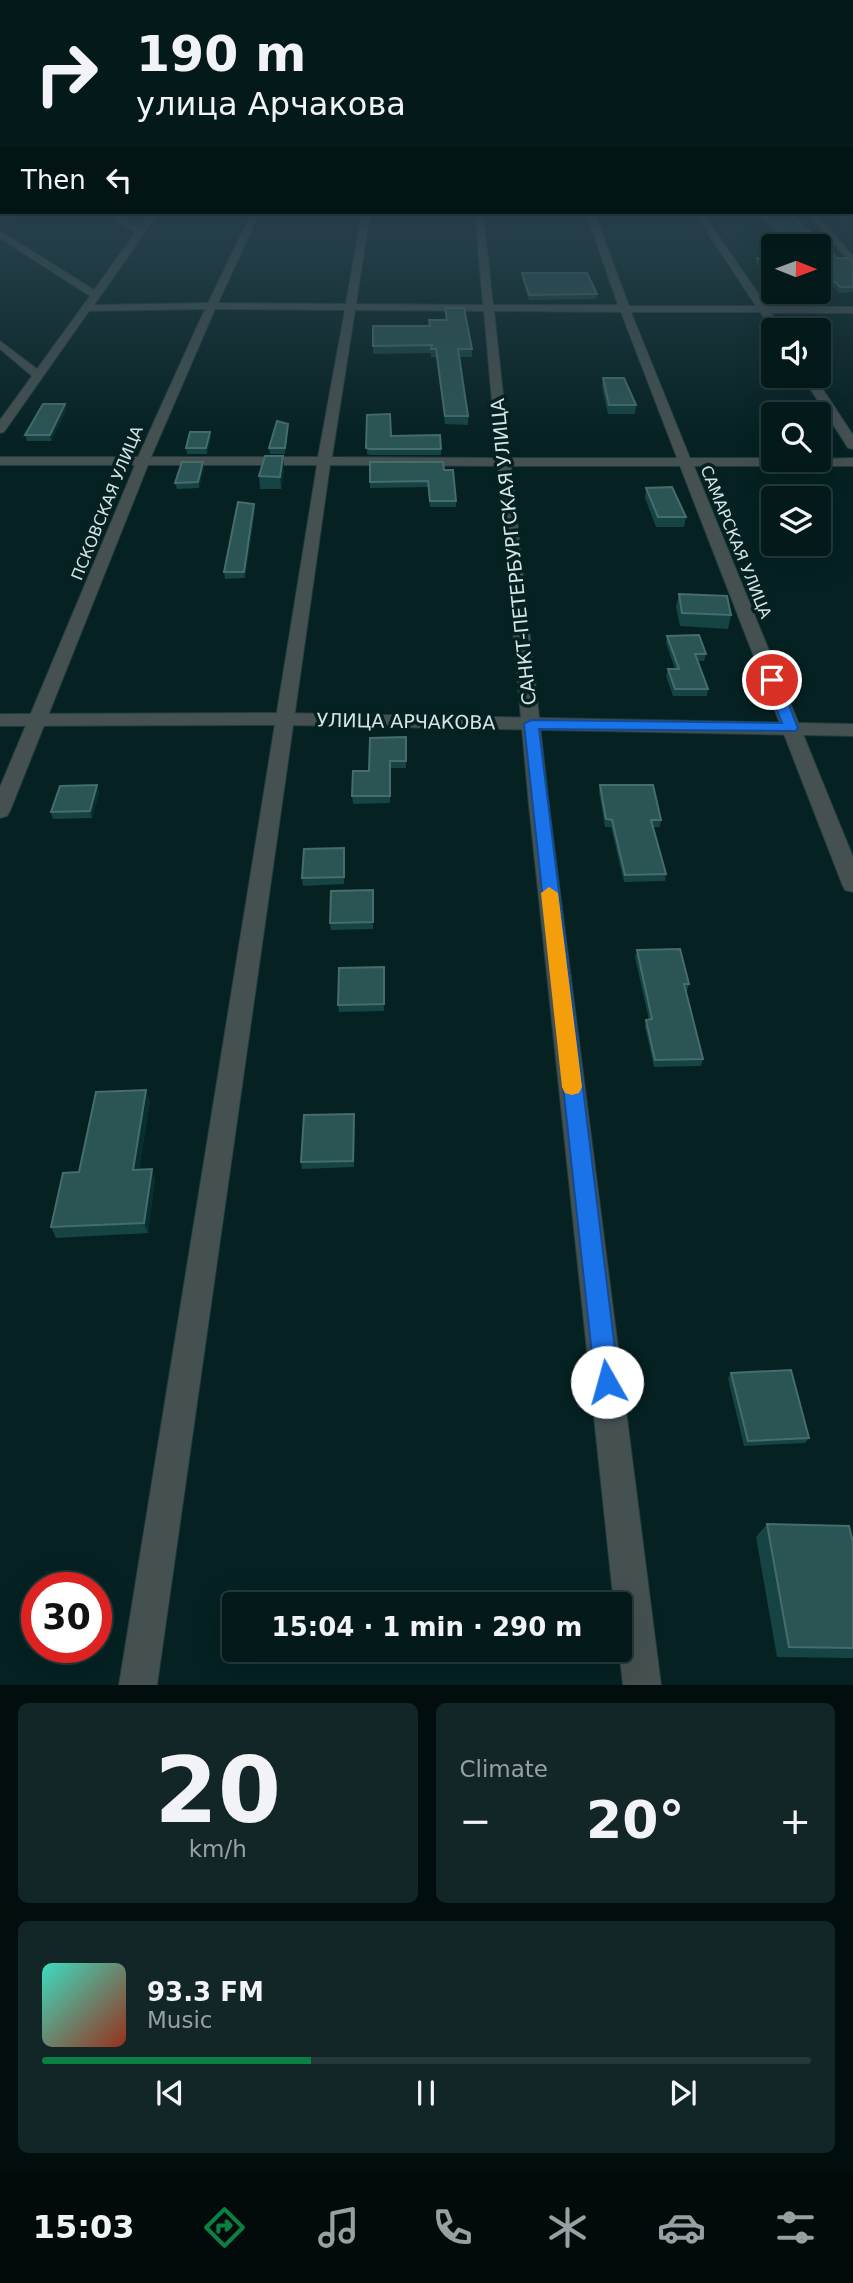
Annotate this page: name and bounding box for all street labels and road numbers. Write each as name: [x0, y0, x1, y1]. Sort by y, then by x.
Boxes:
street label: САНКТ-ПЕТЕРБУРГСКАЯ УЛИЦА: [486, 398, 540, 706]
street label: ПСКОВСКАЯ УЛИЦА: [67, 423, 147, 583]
street label: САМАРСКАЯ УЛИЦА: [697, 463, 775, 621]
street label: УЛИЦА АРЧАКОВА: [316, 708, 496, 734]

